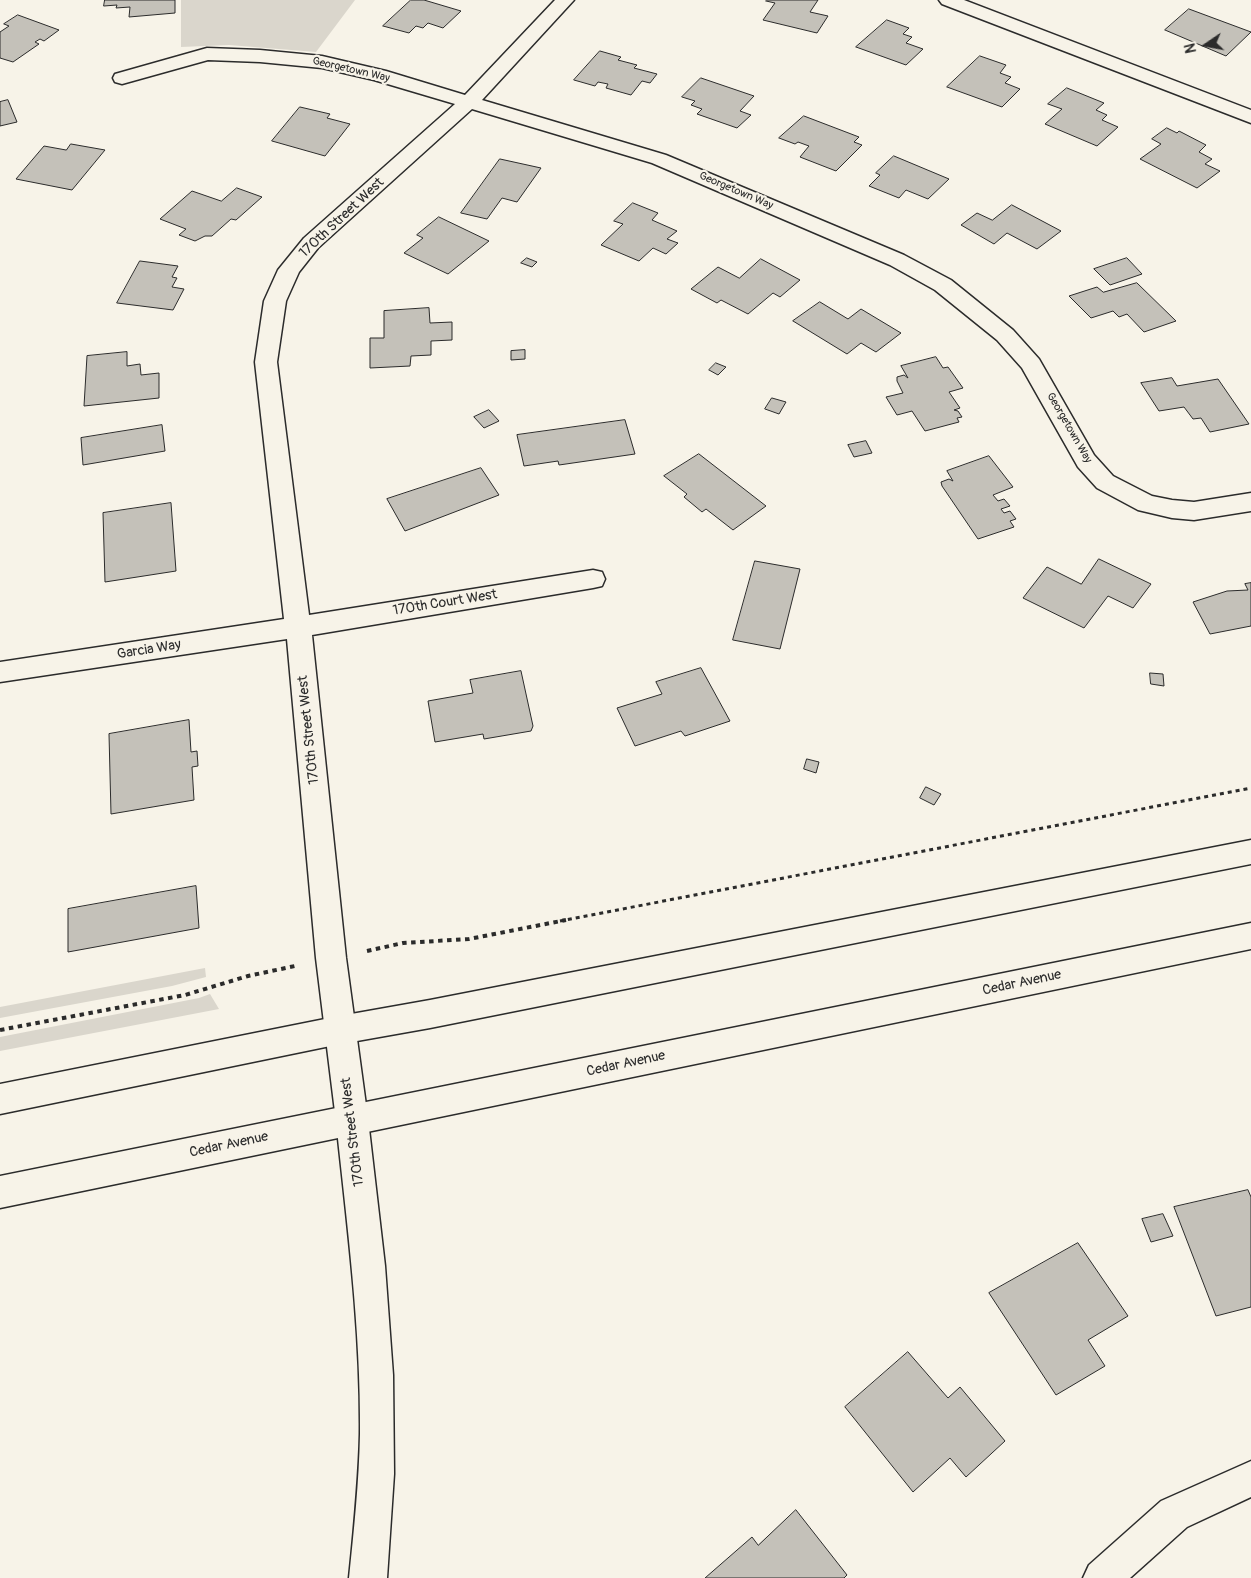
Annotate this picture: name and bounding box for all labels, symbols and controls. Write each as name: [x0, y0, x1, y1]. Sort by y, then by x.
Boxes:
north arrow: [1181, 20, 1231, 70]
text: N: [1182, 42, 1200, 55]
street label: Georgetown Way: [311, 55, 391, 85]
street label: Georgetown Way: [697, 169, 775, 213]
street label: 170th Street West: [296, 175, 388, 261]
street label: Georgetown Way: [1044, 391, 1094, 465]
street label: 170th Court West: [392, 586, 498, 620]
street label: Garcia Way: [116, 637, 182, 663]
street label: 170th Street West: [295, 675, 323, 785]
street label: Cedar Avenue: [981, 966, 1063, 1000]
street label: Cedar Avenue: [585, 1047, 667, 1081]
street label: 170th Street West: [338, 1077, 368, 1187]
street label: Cedar Avenue: [188, 1128, 270, 1162]

